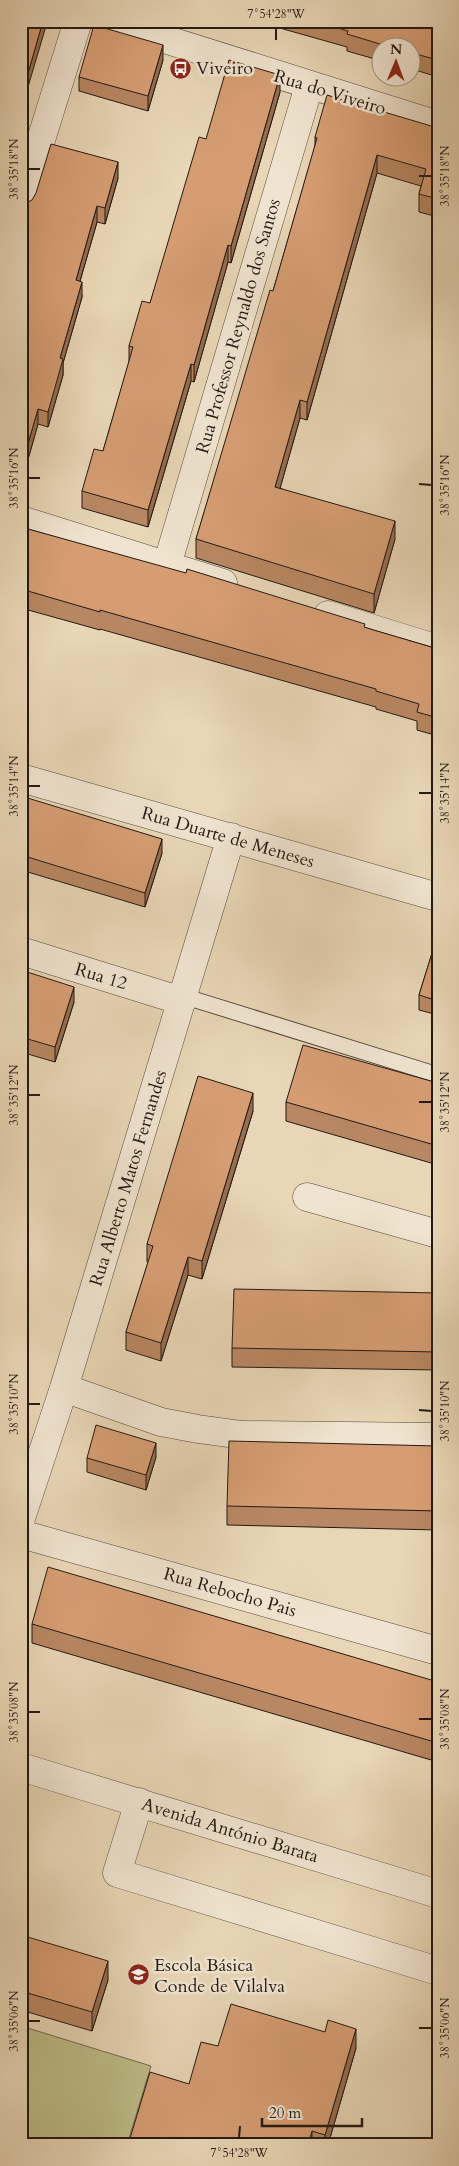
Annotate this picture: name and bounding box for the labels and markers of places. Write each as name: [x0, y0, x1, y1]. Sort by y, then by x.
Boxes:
bus stop icon: Viveiro: [168, 56, 192, 80]
place label: Viveiro: [196, 56, 253, 81]
place label: Escola Básica Conde de Vilalva: [154, 1953, 285, 1999]
school or university icon: Escola Básica Conde de Vilalva: [126, 1963, 150, 1987]

